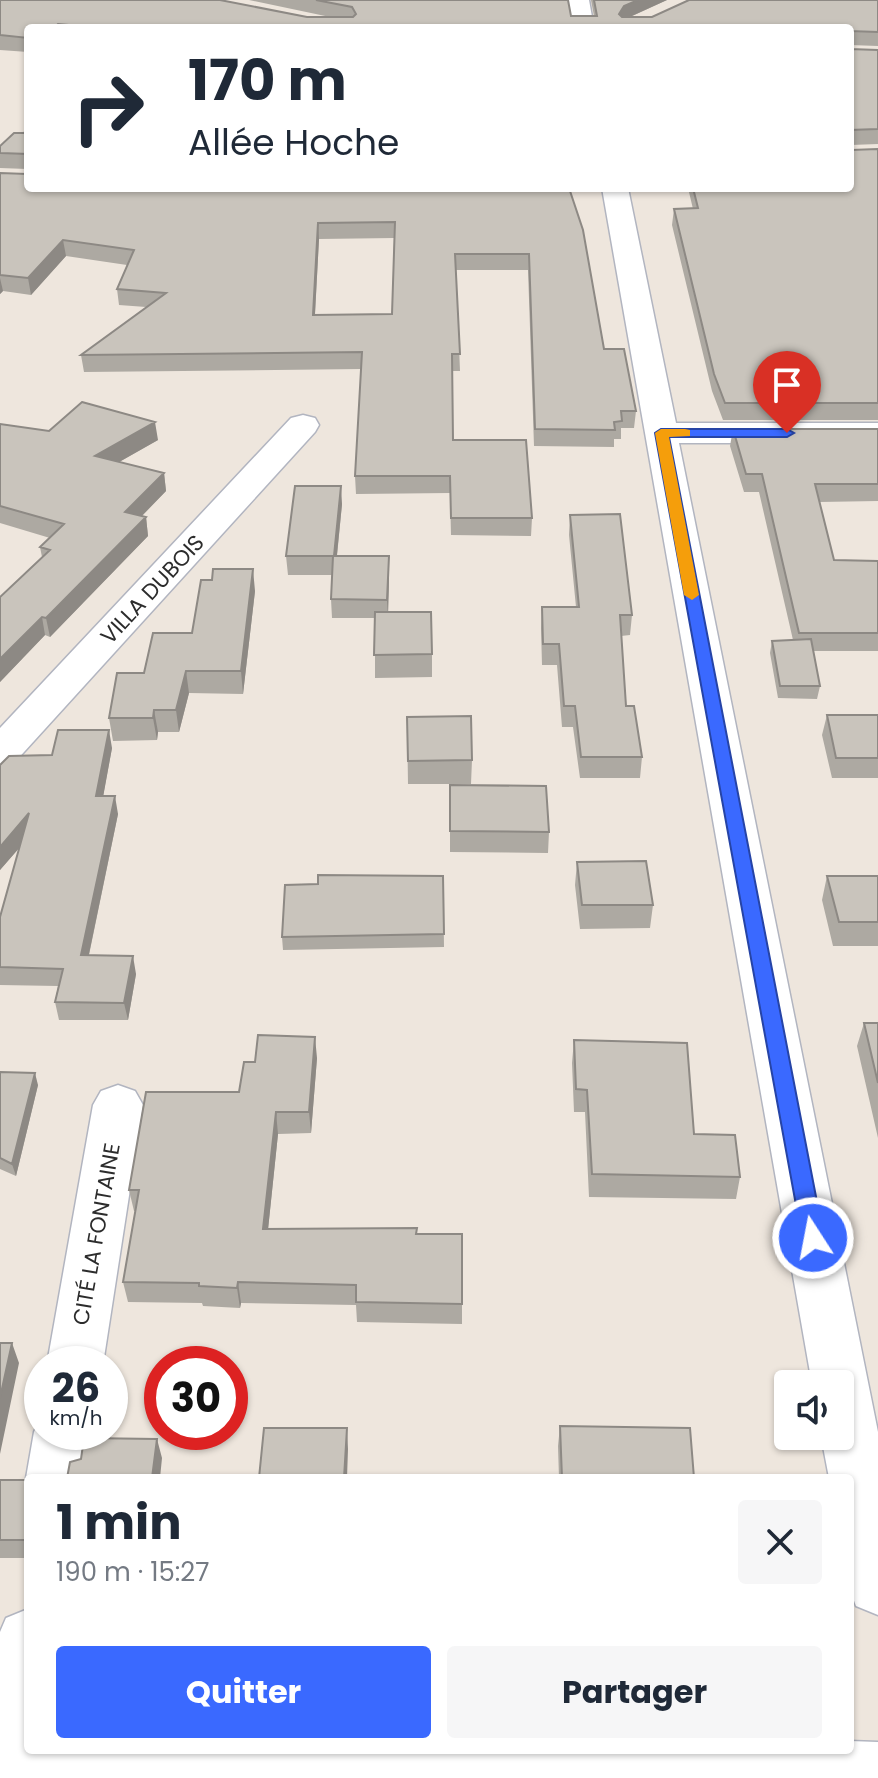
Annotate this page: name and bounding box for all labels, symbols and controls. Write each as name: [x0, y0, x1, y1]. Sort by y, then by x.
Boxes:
text: 170 m: [188, 41, 347, 120]
icon: right: [56, 56, 160, 160]
text: Allée Hoche: [188, 117, 399, 168]
pin: [753, 351, 821, 433]
icon: arrive: [765, 363, 809, 407]
street label: VILLA DUBOIS: [93, 528, 211, 651]
street label: CITÉ LA FONTAINE: [65, 1141, 128, 1328]
position arrow: [771, 1196, 855, 1280]
speed limit sign: 30: [144, 1346, 248, 1450]
text: 26: [52, 1360, 100, 1416]
map controls: [774, 1370, 854, 1450]
button: sound: [774, 1370, 854, 1450]
text: km/h: [49, 1404, 103, 1432]
text: 1 min: [56, 1489, 182, 1556]
button: close: [738, 1500, 822, 1584]
text: 190 m · 15:27: [56, 1554, 209, 1590]
button: Quitter: [56, 1646, 431, 1738]
button: Partager: [447, 1646, 822, 1738]

